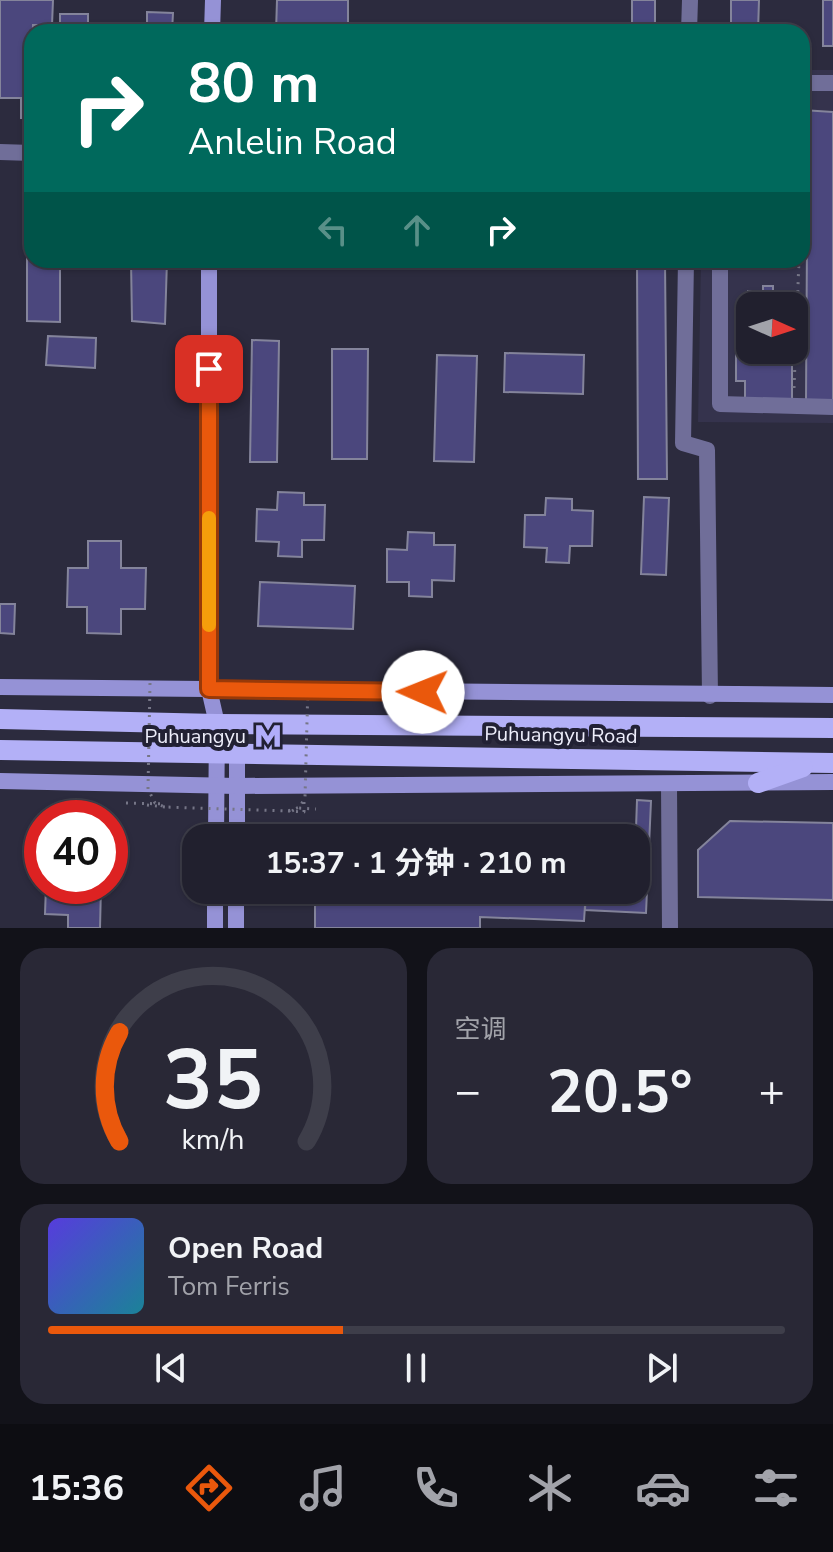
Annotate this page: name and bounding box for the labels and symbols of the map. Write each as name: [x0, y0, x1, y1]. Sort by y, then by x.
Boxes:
north arrow: [736, 292, 808, 364]
pin: [175, 335, 243, 403]
position arrow: [381, 650, 465, 734]
street label: Puhuangyu Road: [484, 720, 638, 750]
metro station icon: Puhuangyu: [253, 721, 283, 751]
place label: Puhuangyu: [144, 723, 246, 750]
speed limit sign: 40: [24, 800, 128, 904]

